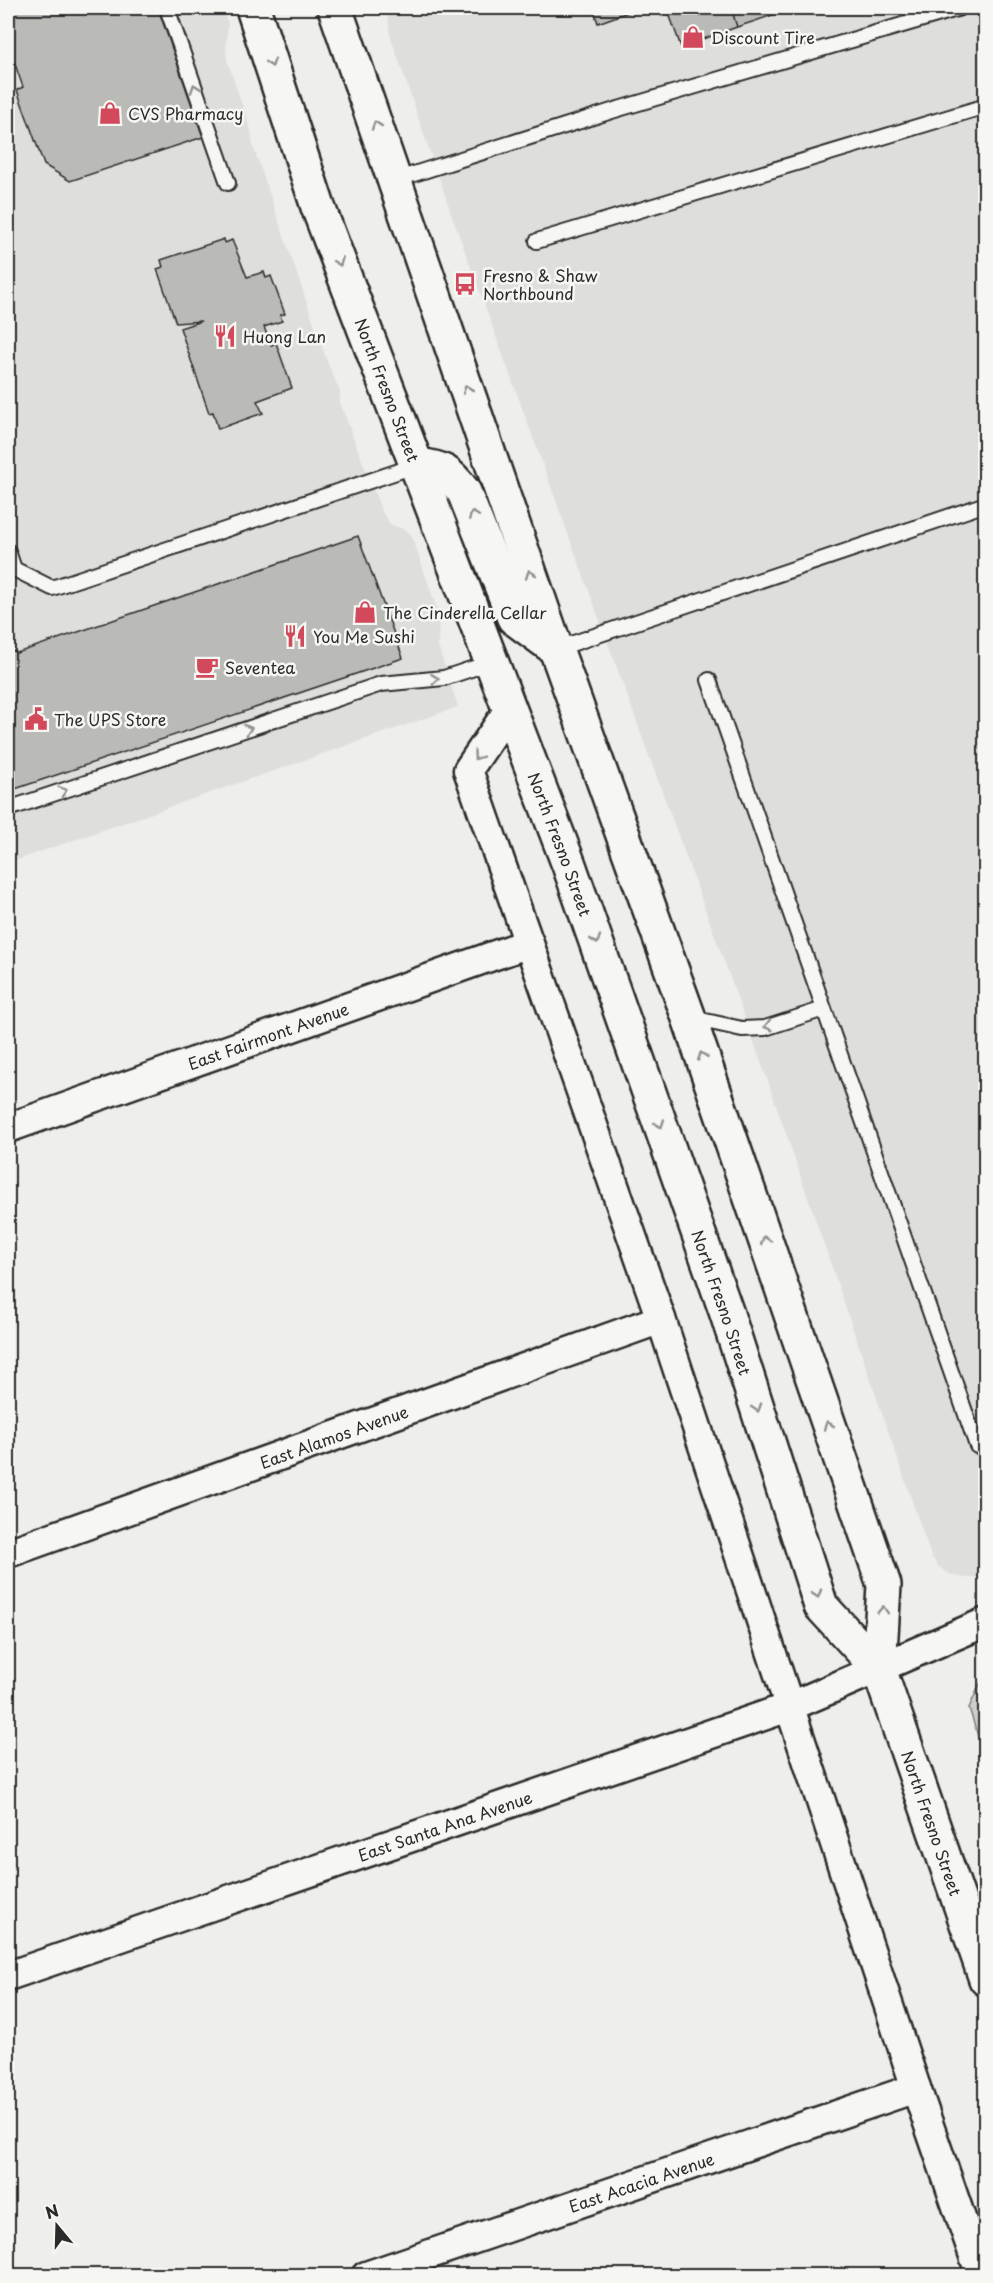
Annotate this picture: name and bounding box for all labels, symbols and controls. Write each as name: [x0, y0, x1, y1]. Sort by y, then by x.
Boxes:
shop icon: Discount Tire: [680, 24, 706, 50]
place label: Discount Tire: [711, 25, 815, 49]
one-way arrow: [263, 57, 276, 68]
one-way arrow: [190, 83, 203, 94]
shop icon: CVS Pharmacy: [97, 100, 123, 126]
place label: CVS Pharmacy: [128, 101, 243, 125]
one-way arrow: [370, 120, 383, 131]
one-way arrow: [332, 256, 344, 267]
place label: Fresno & Shaw Northbound: [483, 263, 598, 305]
bus stop icon: Fresno & Shaw Northbound: [452, 271, 478, 297]
street label: North Fresno Street: [349, 315, 426, 465]
restaurant icon: Huong Lan: [212, 323, 238, 349]
place label: Huong Lan: [243, 324, 326, 348]
one-way arrow: [461, 385, 474, 395]
one-way arrow: [468, 510, 480, 521]
one-way arrow: [525, 569, 538, 580]
shop icon: The Cinderella Cellar: [352, 599, 378, 625]
place label: The Cinderella Cellar: [383, 600, 547, 624]
restaurant icon: You Me Sushi: [282, 623, 308, 649]
place label: You Me Sushi: [313, 624, 415, 648]
cafe icon: Seventea: [194, 654, 220, 680]
place label: Seventea: [225, 655, 295, 679]
one-way arrow: [431, 673, 440, 686]
public building icon: The UPS Store: [23, 706, 49, 732]
place label: The UPS Store: [54, 707, 166, 731]
one-way arrow: [242, 723, 253, 736]
one-way arrow: [473, 749, 484, 760]
street label: North Fresno Street: [523, 769, 598, 920]
one-way arrow: [57, 785, 68, 798]
one-way arrow: [588, 934, 601, 945]
street label: East Fairmont Avenue: [184, 996, 352, 1075]
one-way arrow: [763, 1019, 773, 1032]
one-way arrow: [696, 1051, 709, 1062]
one-way arrow: [653, 1118, 666, 1129]
street label: North Fresno Street: [686, 1226, 758, 1378]
one-way arrow: [759, 1235, 772, 1246]
street label: East Alamos Avenue: [256, 1399, 411, 1474]
one-way arrow: [750, 1402, 762, 1413]
one-way arrow: [823, 1420, 836, 1431]
one-way arrow: [810, 1588, 822, 1599]
one-way arrow: [876, 1606, 889, 1615]
street label: North Fresno Street: [896, 1747, 968, 1899]
street label: East Santa Ana Avenue: [354, 1784, 535, 1867]
street label: East Acacia Avenue: [565, 2146, 718, 2218]
north arrow: [27, 2196, 87, 2256]
text: N: [42, 2197, 62, 2224]

